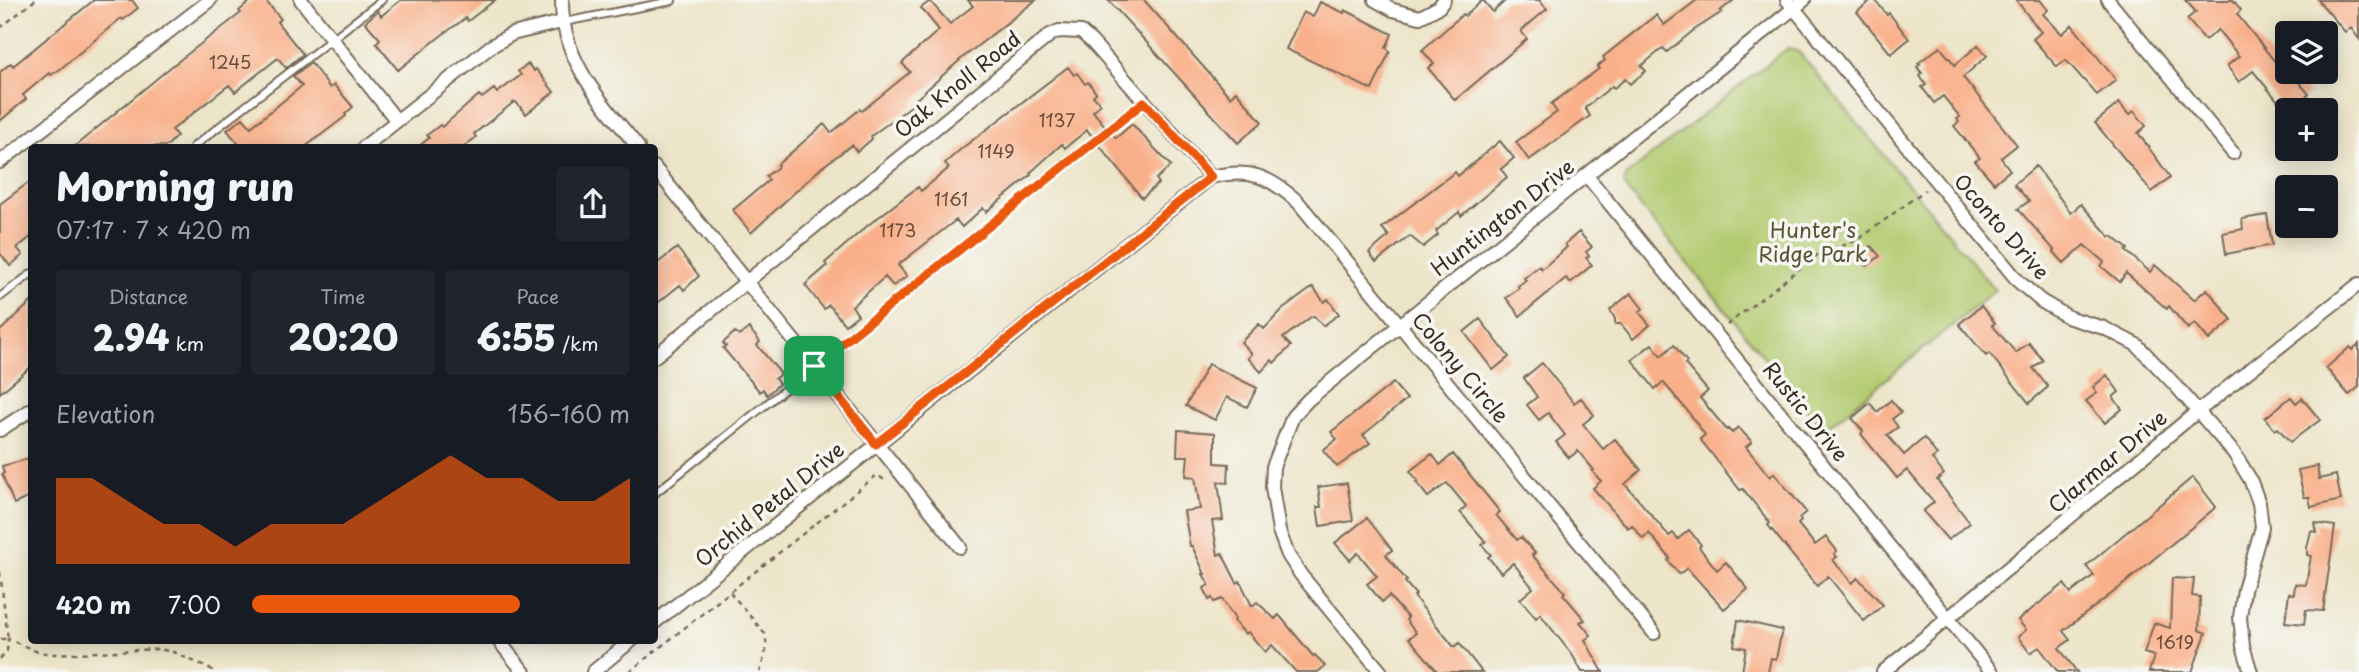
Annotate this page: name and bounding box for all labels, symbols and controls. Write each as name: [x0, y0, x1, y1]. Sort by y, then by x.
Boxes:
map controls: [2275, 21, 2338, 238]
button: layers: [2275, 21, 2338, 84]
street label: Oak Knoll Road: [886, 22, 1027, 145]
house number: 1245: [209, 48, 251, 75]
button: +: [2275, 98, 2338, 161]
house number: 1137: [1039, 106, 1075, 133]
house number: 1149: [977, 137, 1015, 164]
street label: Huntington Drive: [1423, 150, 1580, 283]
text: Morning run: [56, 157, 294, 214]
street label: Oconto Drive: [1947, 165, 2058, 286]
button: share: [556, 167, 630, 241]
button: −: [2275, 175, 2338, 238]
house number: 1161: [934, 185, 968, 212]
text: 07:17 · 7 × 420 m: [56, 212, 251, 247]
park label: Hunter's Ridge Park: [1759, 213, 1868, 269]
house number: 1173: [880, 216, 916, 243]
text: Distance: [108, 282, 188, 310]
text: Time: [321, 282, 365, 310]
text: Pace: [516, 282, 559, 310]
street label: Colony Circle: [1405, 304, 1518, 429]
text: 2.94: [93, 310, 169, 363]
text: 20:20: [288, 310, 398, 363]
text: 6:55: [477, 310, 556, 363]
text: km: [169, 329, 204, 357]
text: /km: [556, 329, 599, 357]
pin: [784, 336, 844, 396]
icon: arrive: [795, 347, 833, 385]
street label: Rustic Drive: [1756, 354, 1857, 468]
text: Elevation: [56, 396, 155, 431]
text: 156–160 m: [508, 396, 630, 431]
street label: Clarmar Drive: [2040, 401, 2173, 520]
street label: Orchid Petal Drive: [687, 433, 850, 574]
text: 420 m: [56, 587, 131, 622]
text: 7:00: [168, 587, 221, 622]
house number: 1619: [2156, 628, 2194, 655]

